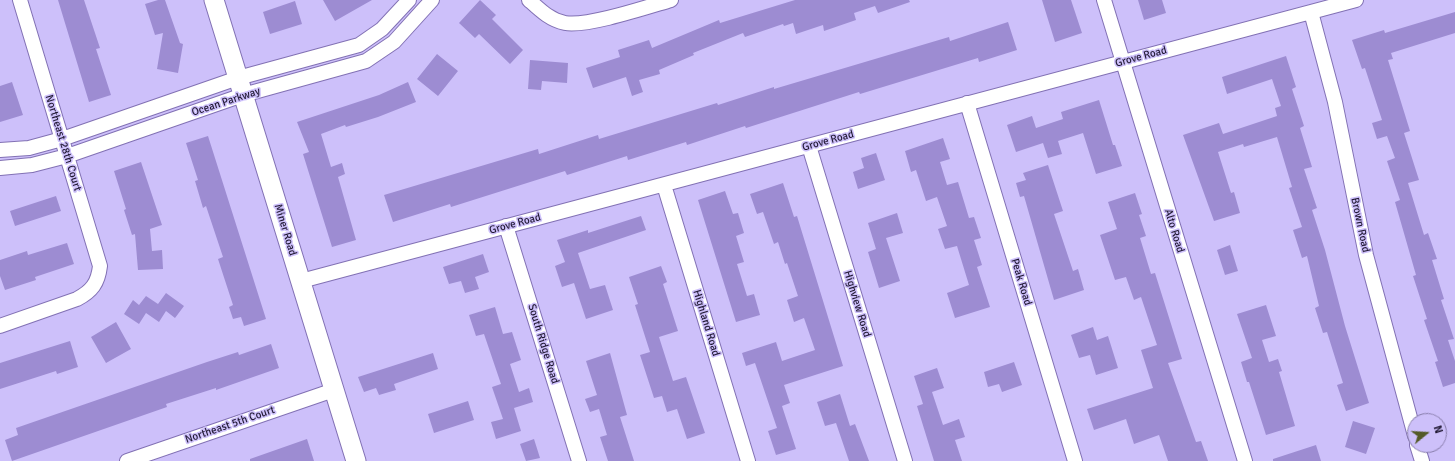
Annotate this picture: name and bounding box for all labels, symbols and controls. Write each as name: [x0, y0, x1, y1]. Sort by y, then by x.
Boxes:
street label: Grove Road: [1114, 44, 1168, 70]
street label: Ocean Parkway: [190, 85, 262, 119]
street label: Northeast 28th Court: [42, 93, 84, 193]
street label: Grove Road: [801, 128, 855, 154]
street label: Brown Road: [1348, 196, 1372, 254]
street label: Miner Road: [271, 203, 299, 257]
street label: Alto Road: [1161, 208, 1187, 254]
street label: Grove Road: [488, 211, 542, 237]
street label: Peak Road: [1008, 257, 1034, 307]
street label: Highview Road: [841, 269, 873, 339]
street label: Highland Road: [690, 288, 722, 358]
street label: South Ridge Road: [525, 302, 561, 386]
street label: Northeast 5th Court: [183, 403, 277, 447]
north arrow: [1407, 413, 1447, 453]
text: N: [1431, 424, 1445, 435]

